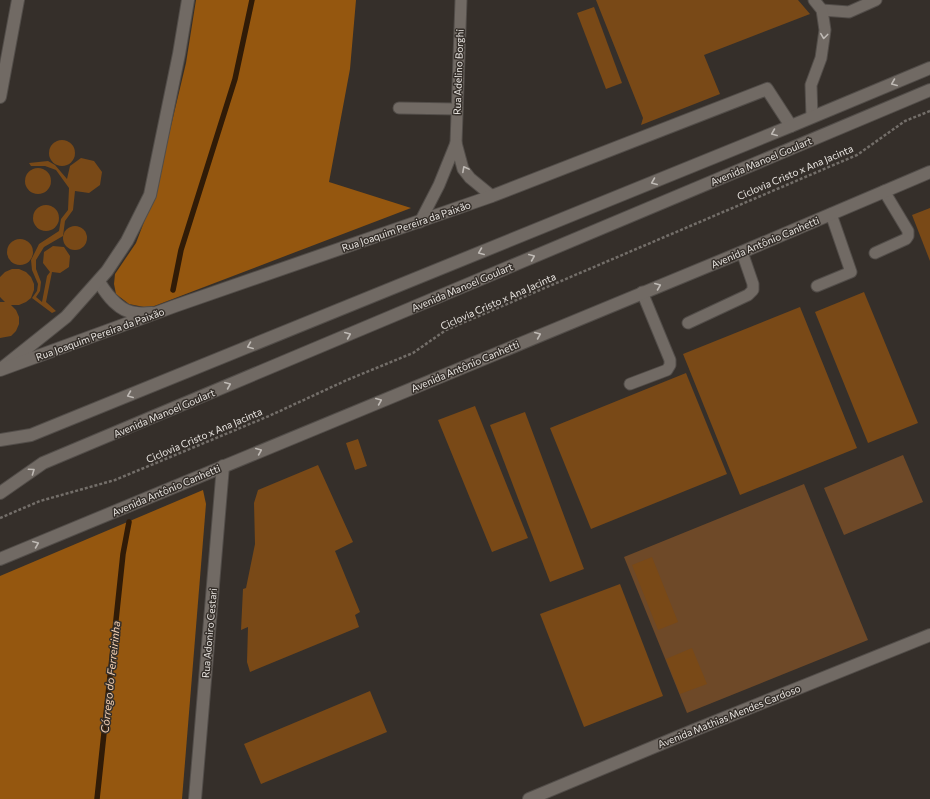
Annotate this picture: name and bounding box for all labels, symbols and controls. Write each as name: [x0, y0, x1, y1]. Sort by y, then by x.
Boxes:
street label: Rua Adelino Borghi: [451, 29, 465, 115]
one-way arrow: [819, 33, 828, 39]
one-way arrow: [890, 78, 898, 86]
one-way arrow: [771, 129, 778, 137]
street label: Avenida Manoel Goulart: [709, 134, 813, 188]
street label: Ciclovia Cristo x Ana Jacinta: [735, 142, 855, 202]
one-way arrow: [462, 166, 469, 173]
one-way arrow: [650, 178, 657, 186]
street label: Rua Joaquim Pereira da Paixão: [340, 198, 472, 254]
street label: Avenida Antônio Canhetti: [709, 214, 821, 270]
one-way arrow: [478, 247, 486, 255]
one-way arrow: [528, 254, 535, 262]
street label: Avenida Manoel Goulart: [410, 260, 514, 314]
street label: Ciclovia Cristo x Ana Jacinta: [438, 270, 558, 332]
one-way arrow: [654, 282, 661, 290]
street label: Rua Joaquim Pereira da Paixão: [34, 305, 166, 363]
one-way arrow: [343, 332, 351, 340]
one-way arrow: [534, 332, 541, 340]
street label: Avenida Antônio Canhetti: [409, 338, 521, 394]
one-way arrow: [247, 341, 254, 349]
one-way arrow: [224, 382, 231, 390]
street label: Avenida Manoel Goulart: [112, 386, 216, 440]
one-way arrow: [126, 390, 133, 398]
one-way arrow: [375, 398, 382, 406]
street label: Ciclovia Cristo x Ana Jacinta: [144, 405, 264, 465]
one-way arrow: [254, 448, 262, 456]
street label: Avenida Antônio Canhetti: [110, 462, 222, 518]
one-way arrow: [28, 468, 35, 476]
one-way arrow: [32, 541, 40, 549]
street label: Rua Adoniro Cestari: [199, 587, 219, 679]
water label: Córrego do Ferreirinha: [98, 620, 122, 734]
street label: Avenida Mathias Mendes Cardoso: [656, 682, 802, 750]

